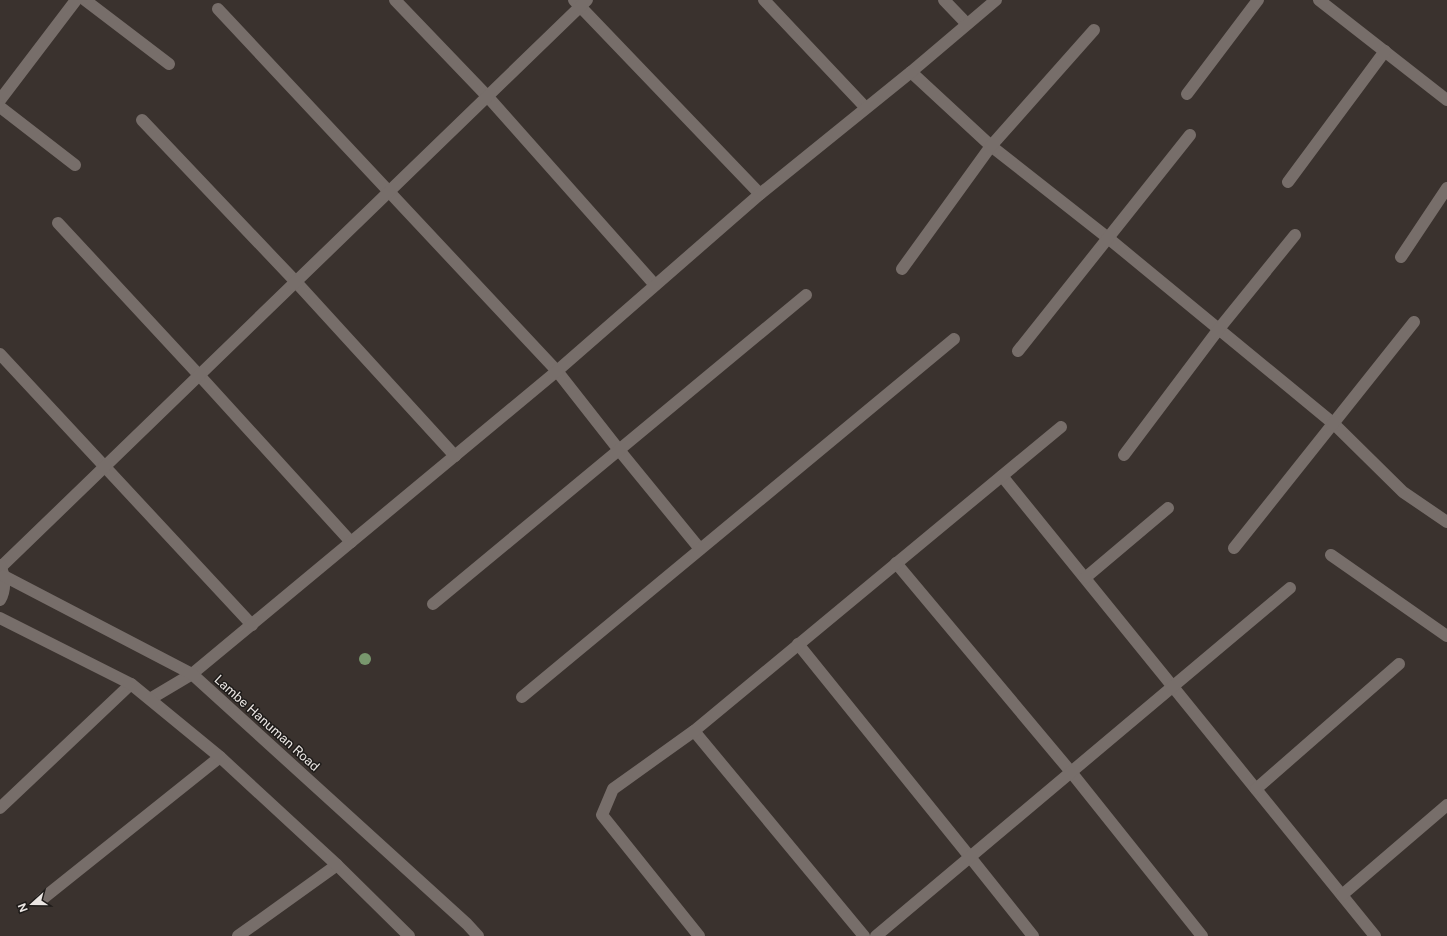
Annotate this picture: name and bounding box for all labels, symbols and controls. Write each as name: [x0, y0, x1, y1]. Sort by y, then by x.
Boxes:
street label: Lambe Hanuman Road: [211, 672, 323, 774]
north arrow: [12, 884, 52, 924]
text: N: [16, 901, 30, 914]

